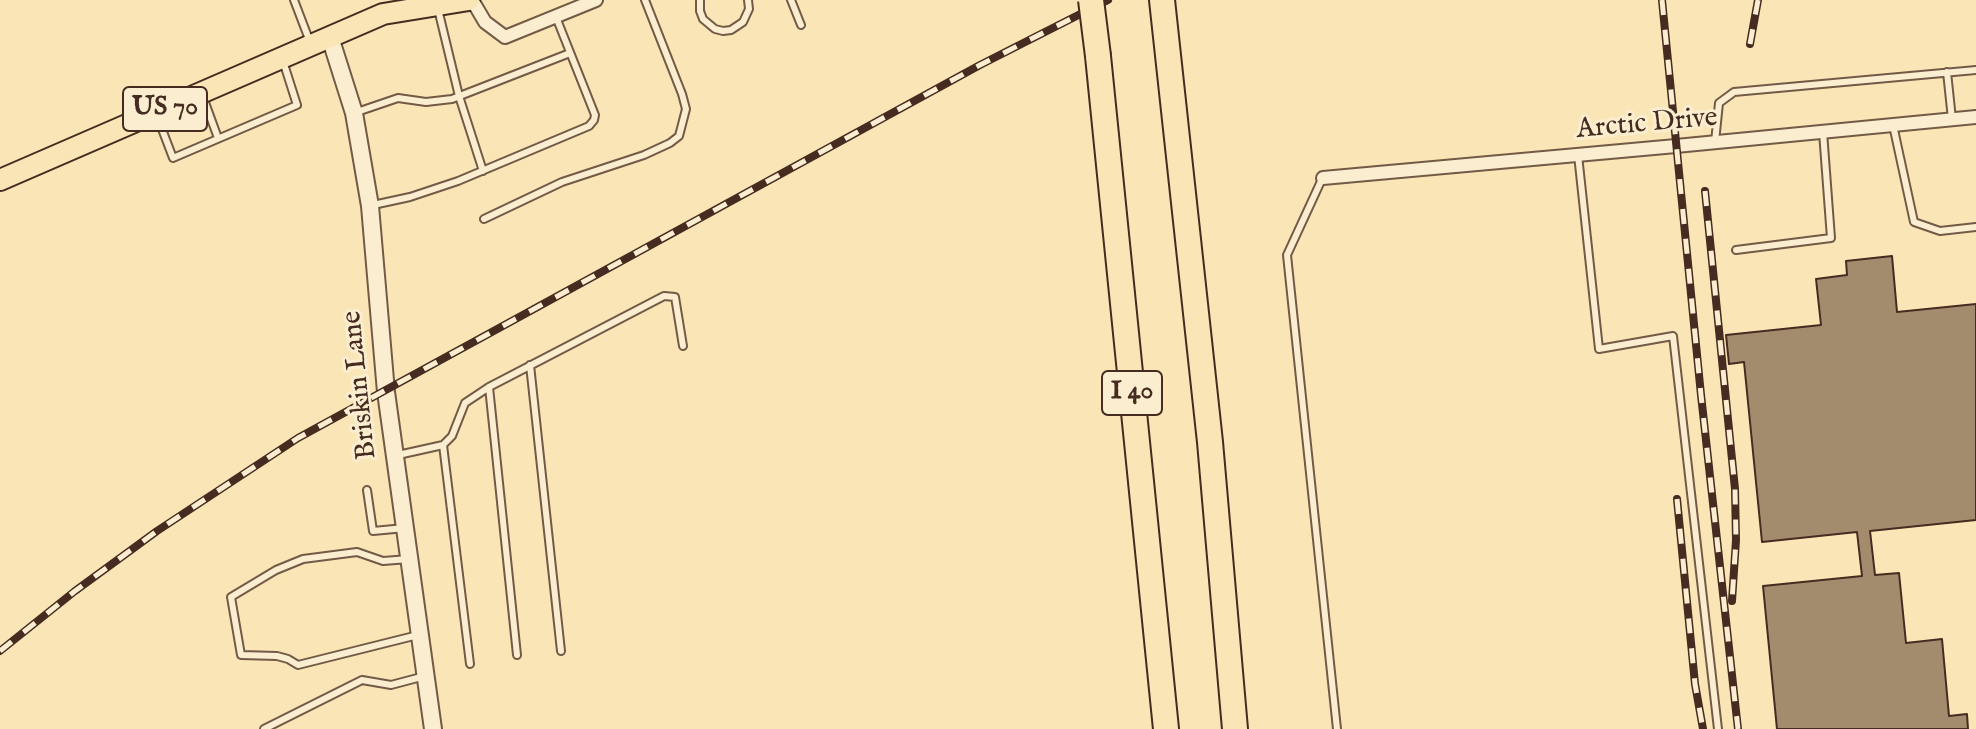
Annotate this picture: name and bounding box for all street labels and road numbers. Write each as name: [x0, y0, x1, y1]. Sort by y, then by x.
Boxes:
road number: US 70: [123, 87, 207, 131]
street label: Arctic Drive: [1575, 102, 1719, 148]
street label: Briskin Lane: [336, 309, 386, 461]
road number: I 40: [1102, 371, 1162, 415]

